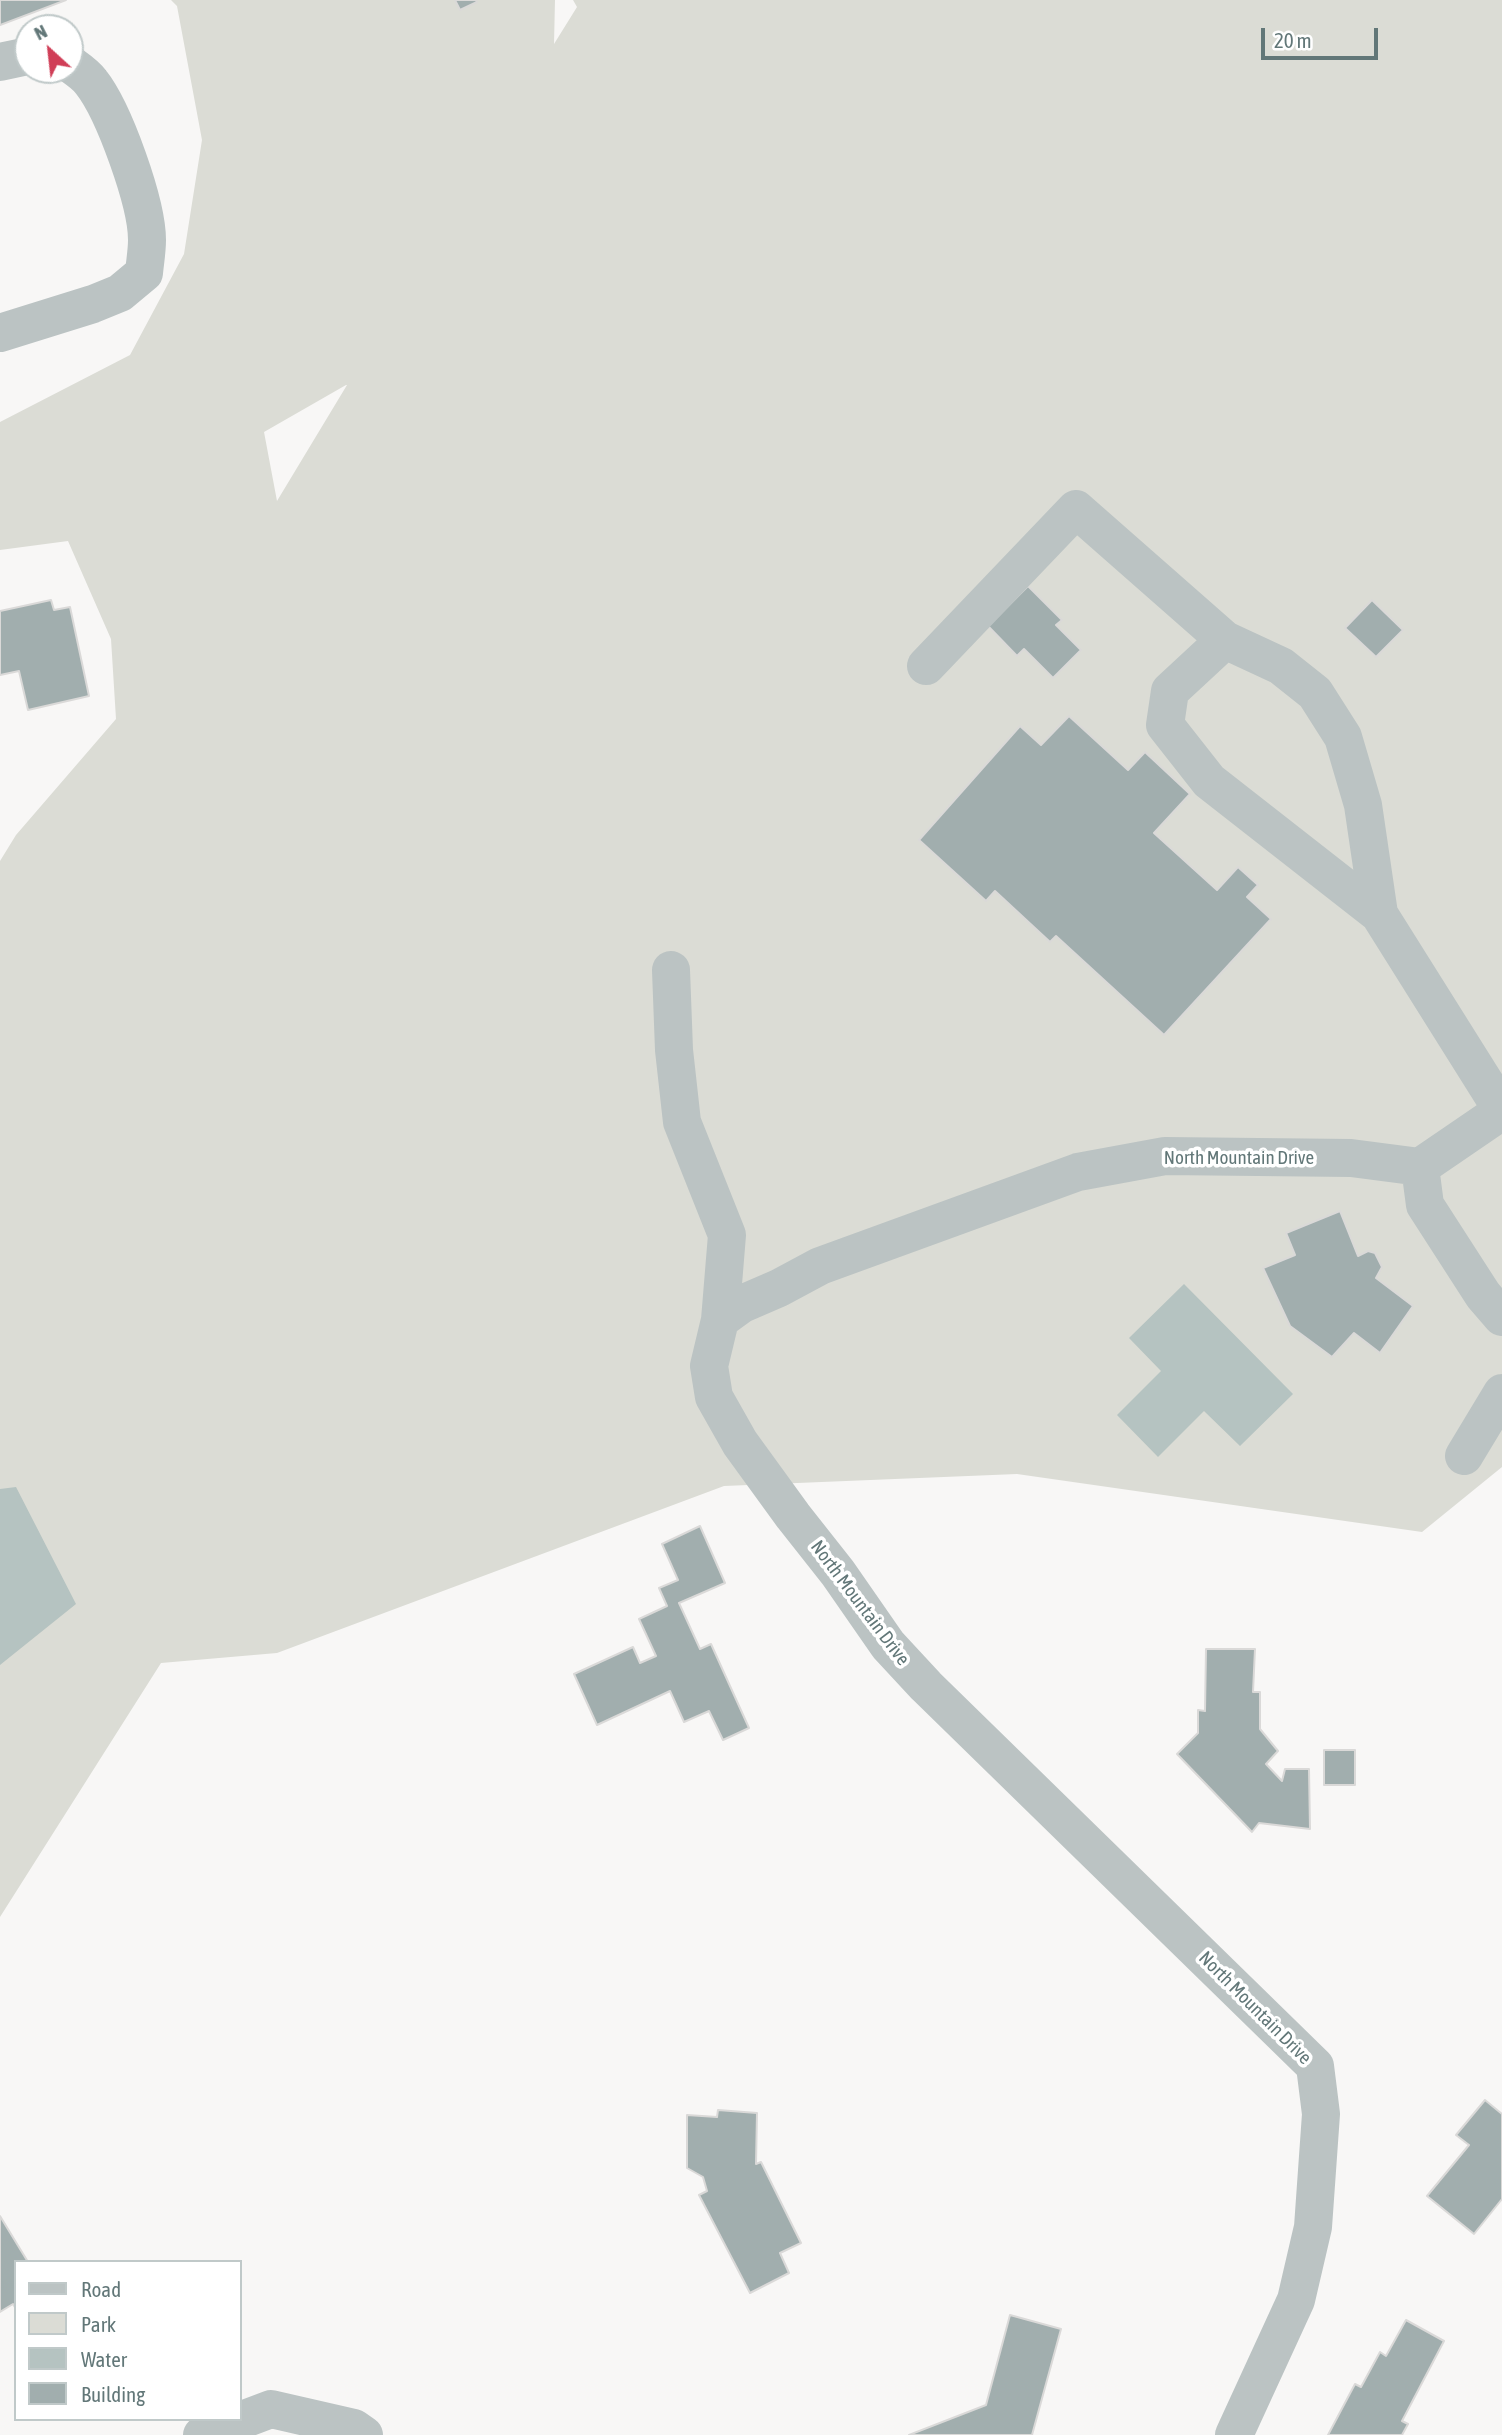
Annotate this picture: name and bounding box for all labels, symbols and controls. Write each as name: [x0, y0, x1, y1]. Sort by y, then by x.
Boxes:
north arrow: [14, 14, 84, 84]
scale bar: [1264, 14, 1381, 58]
text: N: [30, 20, 50, 44]
text: 20 m: [1274, 28, 1312, 52]
street label: North Mountain Drive: [1164, 1147, 1314, 1169]
street label: North Mountain Drive: [806, 1536, 914, 1670]
street label: North Mountain Drive: [1194, 1947, 1316, 2069]
legend: [14, 2260, 242, 2421]
text: Road: [81, 2277, 121, 2301]
text: Park: [81, 2312, 116, 2336]
text: Water: [81, 2347, 127, 2371]
text: Building: [81, 2382, 145, 2406]

